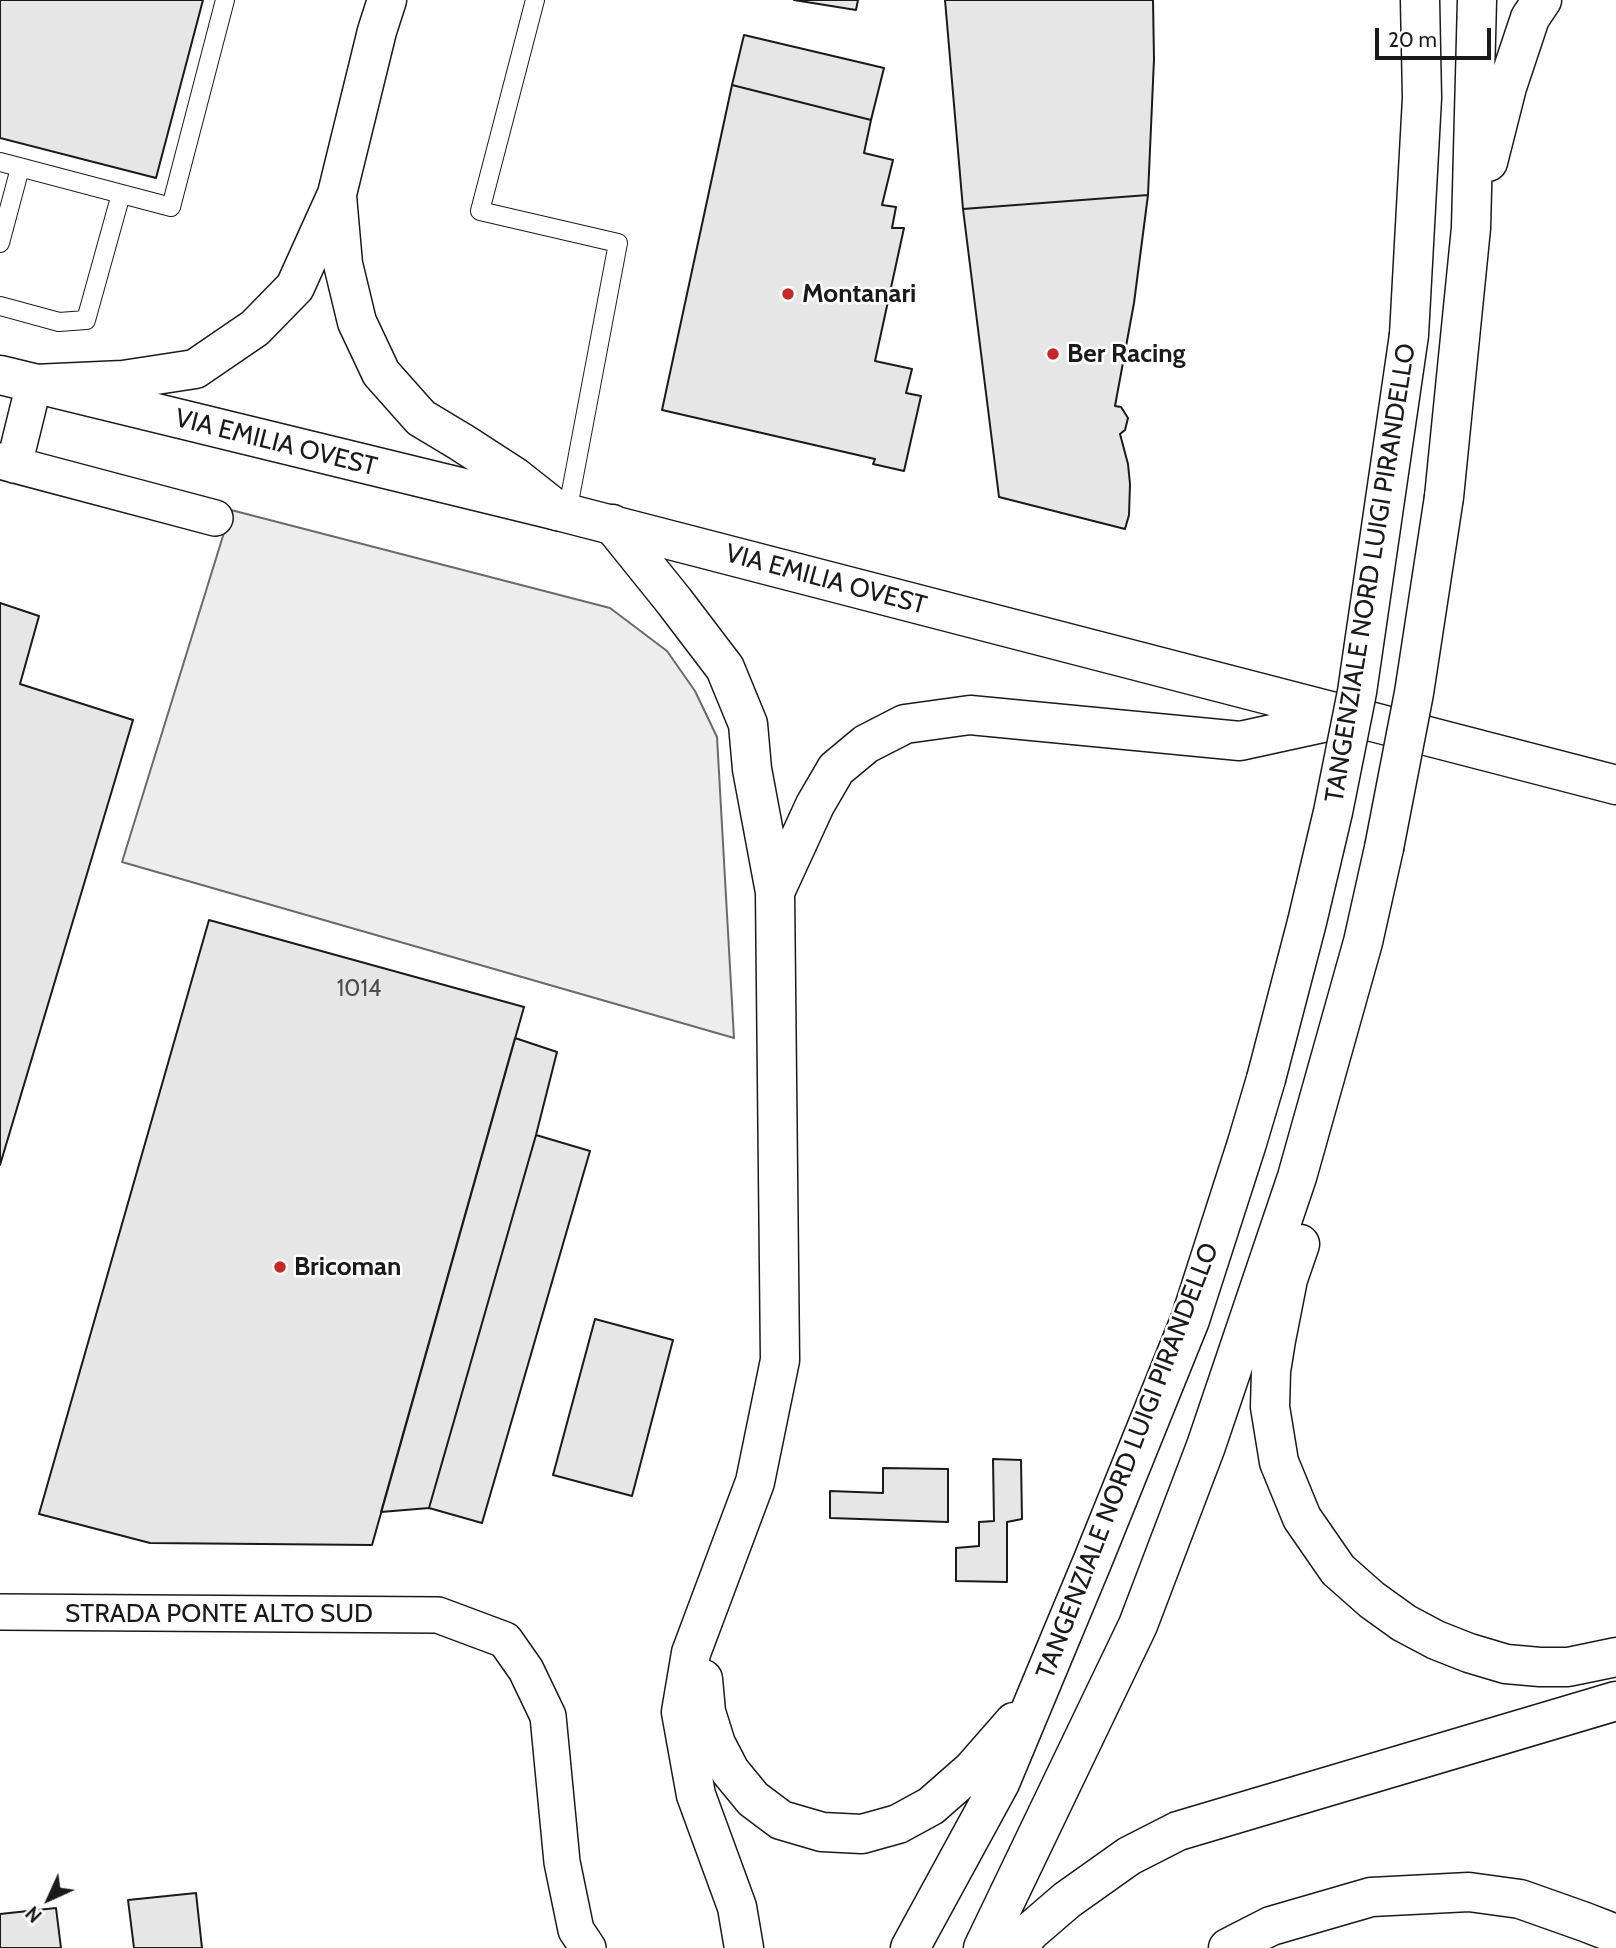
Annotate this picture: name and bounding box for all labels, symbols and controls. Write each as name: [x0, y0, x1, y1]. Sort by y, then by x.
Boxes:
scale bar: [1378, 14, 1494, 58]
text: 20 m: [1388, 27, 1437, 52]
place label: Montanari: [802, 278, 916, 310]
marker: Montanari: [780, 286, 796, 302]
place label: Ber Racing: [1067, 338, 1186, 370]
street label: TANGENZIALE NORD LUIGI PIRANDELLO: [1319, 341, 1423, 805]
marker: Ber Racing: [1045, 346, 1061, 362]
street label: VIA EMILIA OVEST: [172, 403, 380, 483]
street label: VIA EMILIA OVEST: [722, 538, 930, 622]
house number: 1014: [337, 975, 381, 1003]
street label: TANGENZIALE NORD LUIGI PIRANDELLO: [1030, 1239, 1226, 1683]
place label: Bricoman: [294, 1251, 401, 1283]
marker: Bricoman: [272, 1259, 288, 1275]
street label: STRADA PONTE ALTO SUD: [65, 1598, 373, 1630]
north arrow: [14, 1864, 84, 1934]
text: N: [21, 1901, 47, 1927]

